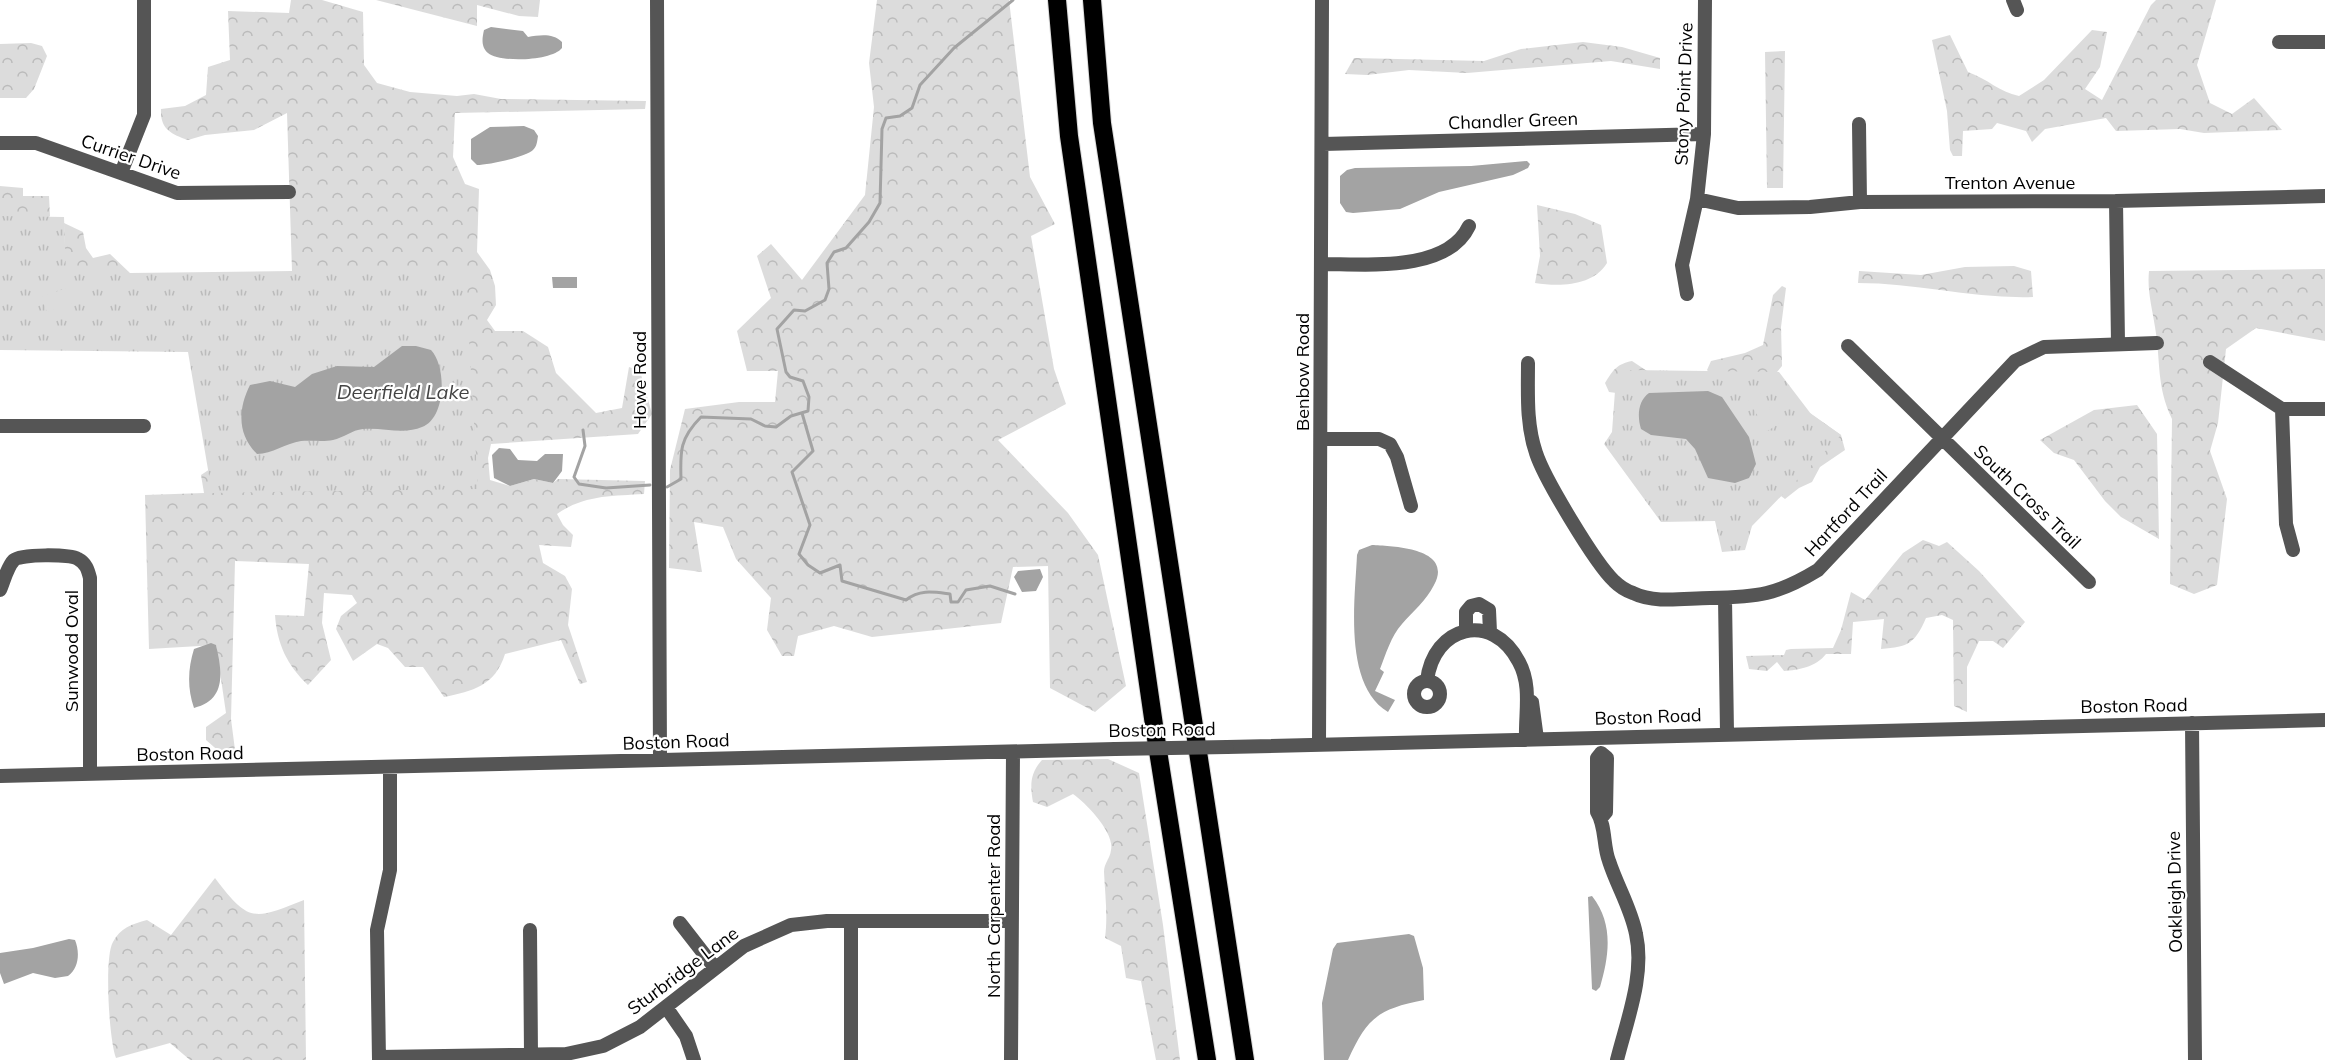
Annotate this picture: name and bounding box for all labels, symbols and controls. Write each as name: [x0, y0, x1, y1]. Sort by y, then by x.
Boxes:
street label: Stony Point Drive: [1670, 22, 1697, 166]
street label: Chandler Green: [1448, 107, 1578, 134]
street label: Currier Drive: [78, 129, 184, 184]
street label: Trenton Avenue: [1945, 171, 2075, 194]
street label: Benbow Road: [1291, 313, 1314, 431]
street label: Howe Road: [628, 331, 651, 429]
water label: Deerfield Lake: [337, 379, 469, 404]
street label: South Cross Trail: [1969, 440, 2086, 554]
street label: Hartford Trail: [1799, 464, 1892, 561]
street label: Sunwood Oval: [60, 590, 83, 712]
street label: Boston Road: [2080, 693, 2188, 718]
street label: Boston Road: [1594, 703, 1702, 730]
street label: Boston Road: [1108, 717, 1216, 742]
street label: Boston Road: [622, 728, 730, 755]
street label: Boston Road: [136, 741, 244, 766]
street label: North Carpenter Road: [982, 814, 1005, 998]
street label: Oakleigh Drive: [2162, 831, 2187, 953]
street label: Sturbridge Lane: [623, 921, 743, 1020]

